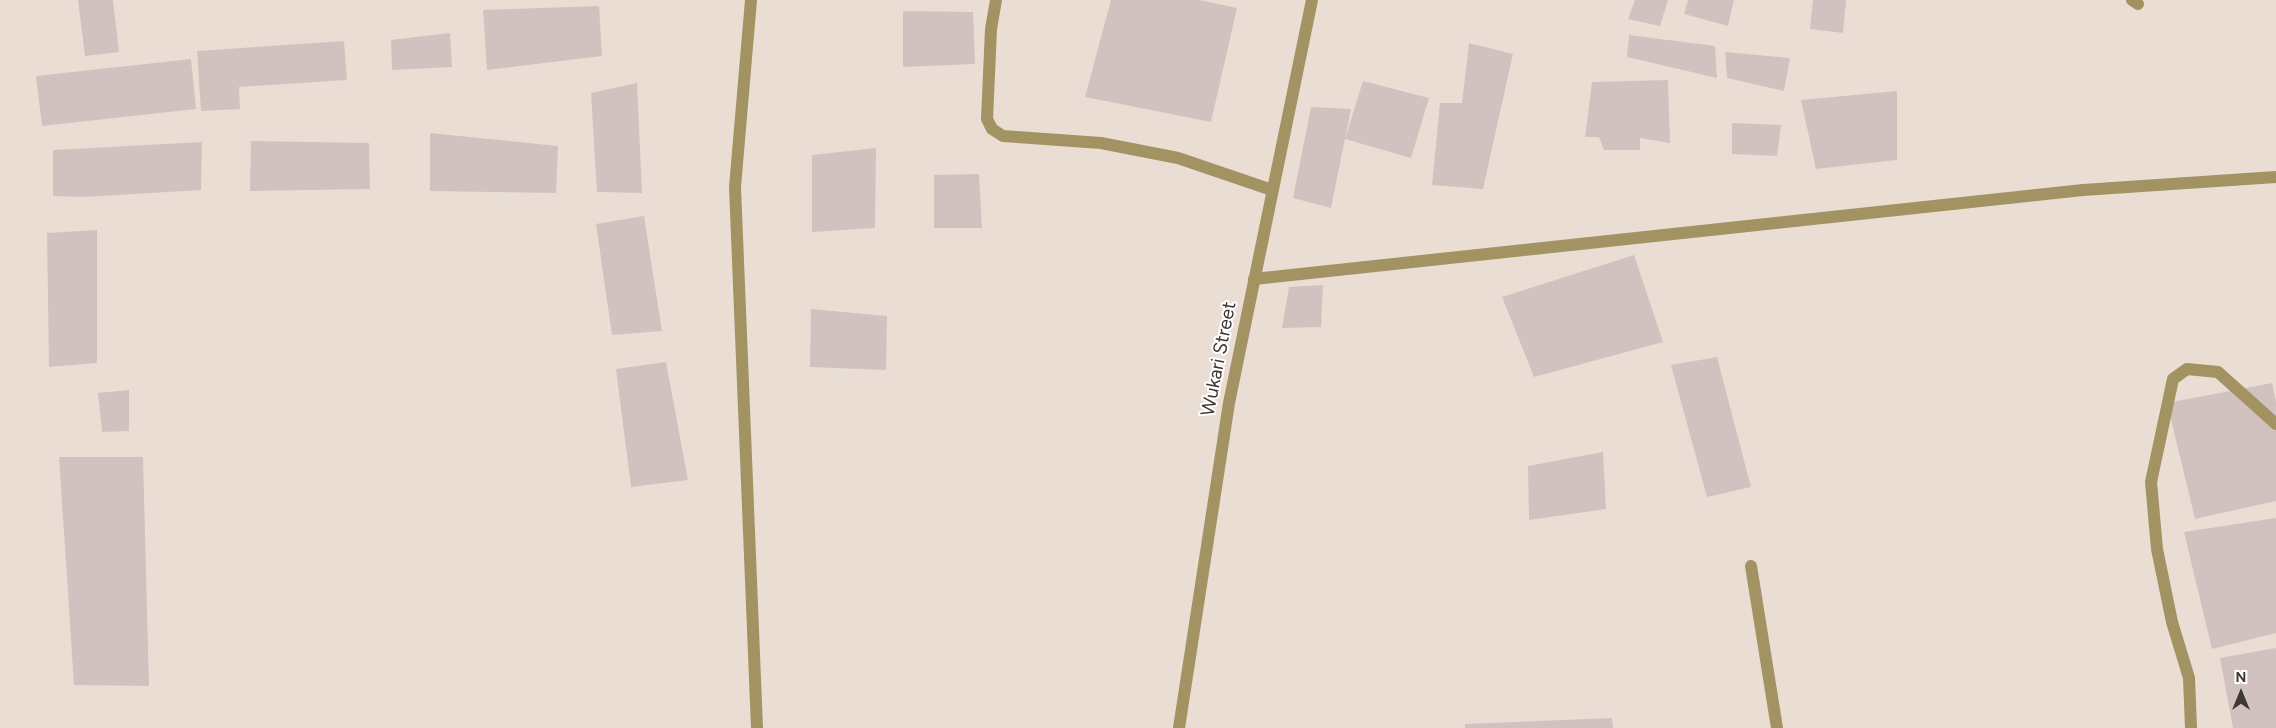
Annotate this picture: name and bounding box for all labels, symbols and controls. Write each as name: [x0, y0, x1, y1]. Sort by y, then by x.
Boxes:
street label: Wukari Street: [1197, 300, 1241, 418]
north arrow: [2216, 668, 2266, 718]
text: N: [2236, 669, 2246, 686]

